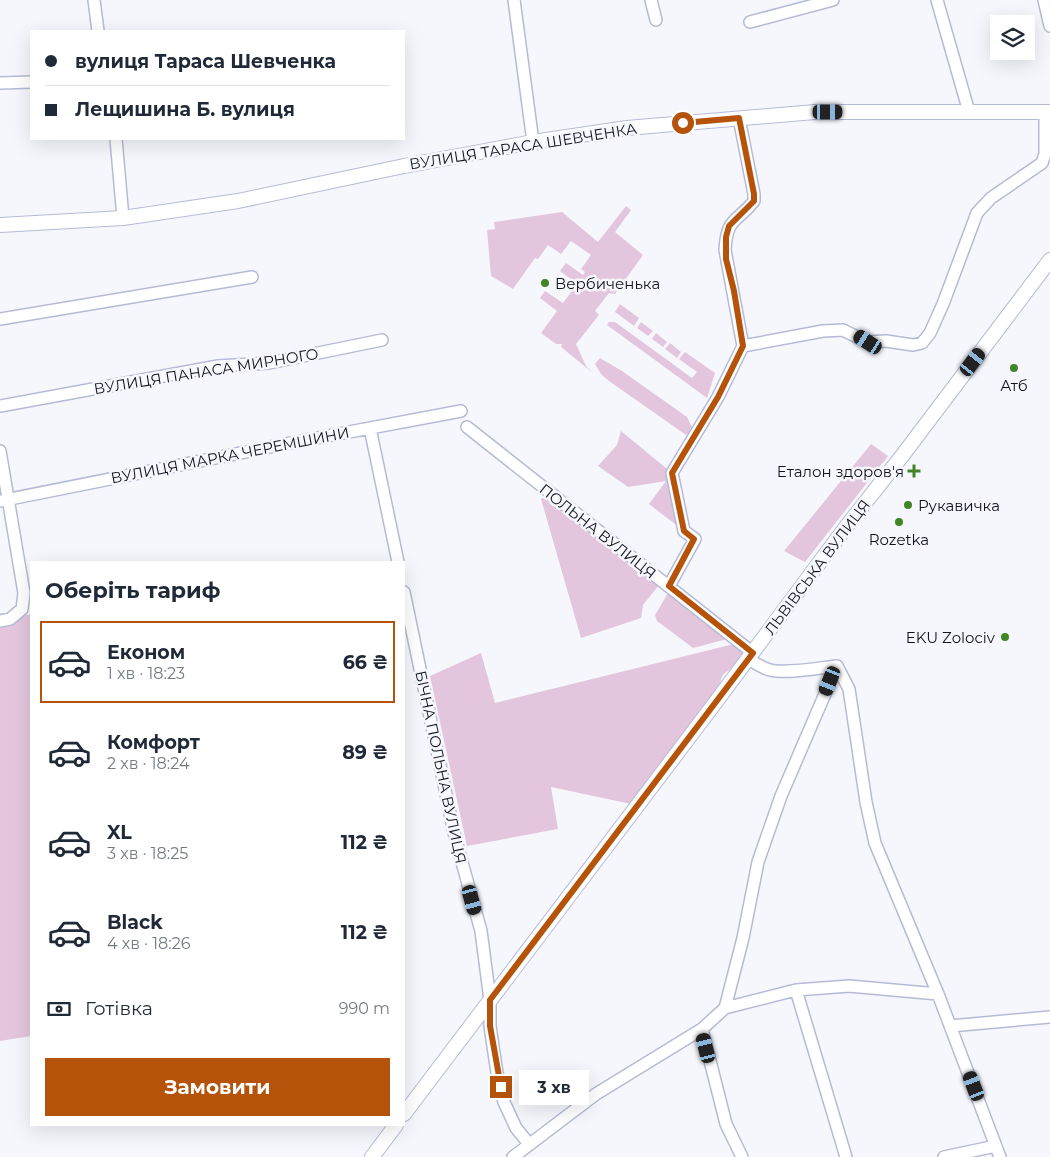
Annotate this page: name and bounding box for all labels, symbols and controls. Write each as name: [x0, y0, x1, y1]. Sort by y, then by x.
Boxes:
map controls: [990, 15, 1035, 60]
button: layers: [990, 15, 1035, 60]
text: вулиця Тараса Шевченка: [75, 50, 336, 73]
text: Лещишина Б. вулиця: [75, 98, 295, 121]
car: [813, 105, 843, 120]
route start: [672, 112, 694, 134]
street label: ВУЛИЦЯ ТАРАСА ШЕВЧЕНКА: [408, 119, 638, 173]
place label: Вербиченька: [555, 274, 660, 293]
marker: Вербиченька: [539, 277, 551, 289]
car: [851, 328, 884, 356]
street label: ВУЛИЦЯ ПАНАСА МИРНОГО: [92, 344, 320, 398]
car: [957, 346, 988, 378]
marker: Атб: [1008, 362, 1020, 374]
place label: Атб: [1000, 376, 1028, 395]
street label: ВУЛИЦЯ МАРКА ЧЕРЕМШИНИ: [109, 423, 351, 487]
place label: Еталон здоров'я: [777, 462, 904, 481]
marker: Еталон здоров'я: [908, 465, 920, 477]
street label: ПОЛЬНА ВУЛИЦЯ: [536, 479, 660, 583]
street label: ЛЬВІВСЬКА ВУЛИЦЯ: [760, 496, 874, 638]
place label: Рукавичка: [918, 496, 1000, 515]
marker: Рукавичка: [902, 499, 914, 511]
marker: Rozetka: [893, 516, 905, 528]
place label: Rozetka: [869, 530, 929, 549]
text: Оберіть тариф: [45, 577, 220, 604]
place label: EKU Zolociv: [906, 628, 996, 647]
marker: EKU Zolociv: [999, 631, 1011, 643]
icon: car: [47, 640, 92, 685]
text: Економ: [107, 641, 185, 664]
text: 66 ₴: [343, 651, 388, 674]
text: 1 хв · 18:23: [107, 664, 185, 683]
car: [817, 664, 842, 698]
street label: БІЧНА ПОЛЬНА ВУЛИЦЯ: [411, 669, 471, 865]
icon: car: [47, 730, 92, 775]
text: Комфорт: [107, 731, 200, 754]
text: 89 ₴: [342, 741, 388, 764]
text: 2 хв · 18:24: [107, 754, 190, 773]
icon: car: [47, 820, 92, 865]
text: XL: [107, 821, 132, 844]
text: 112 ₴: [341, 831, 388, 854]
text: 3 хв · 18:25: [107, 844, 188, 863]
car: [460, 884, 483, 916]
icon: car: [47, 910, 92, 955]
text: Black: [107, 911, 163, 934]
text: 112 ₴: [341, 921, 388, 944]
text: 4 хв · 18:26: [107, 934, 191, 953]
icon: cash: [45, 995, 73, 1023]
text: Готівка: [85, 997, 153, 1020]
text: 990 m: [339, 999, 390, 1018]
car: [695, 1032, 716, 1064]
button: Замовити: [45, 1058, 390, 1116]
car: [961, 1069, 986, 1103]
callout: 3 хв: [518, 1070, 588, 1104]
route end: [490, 1076, 512, 1098]
text: 3 хв: [537, 1078, 571, 1097]

